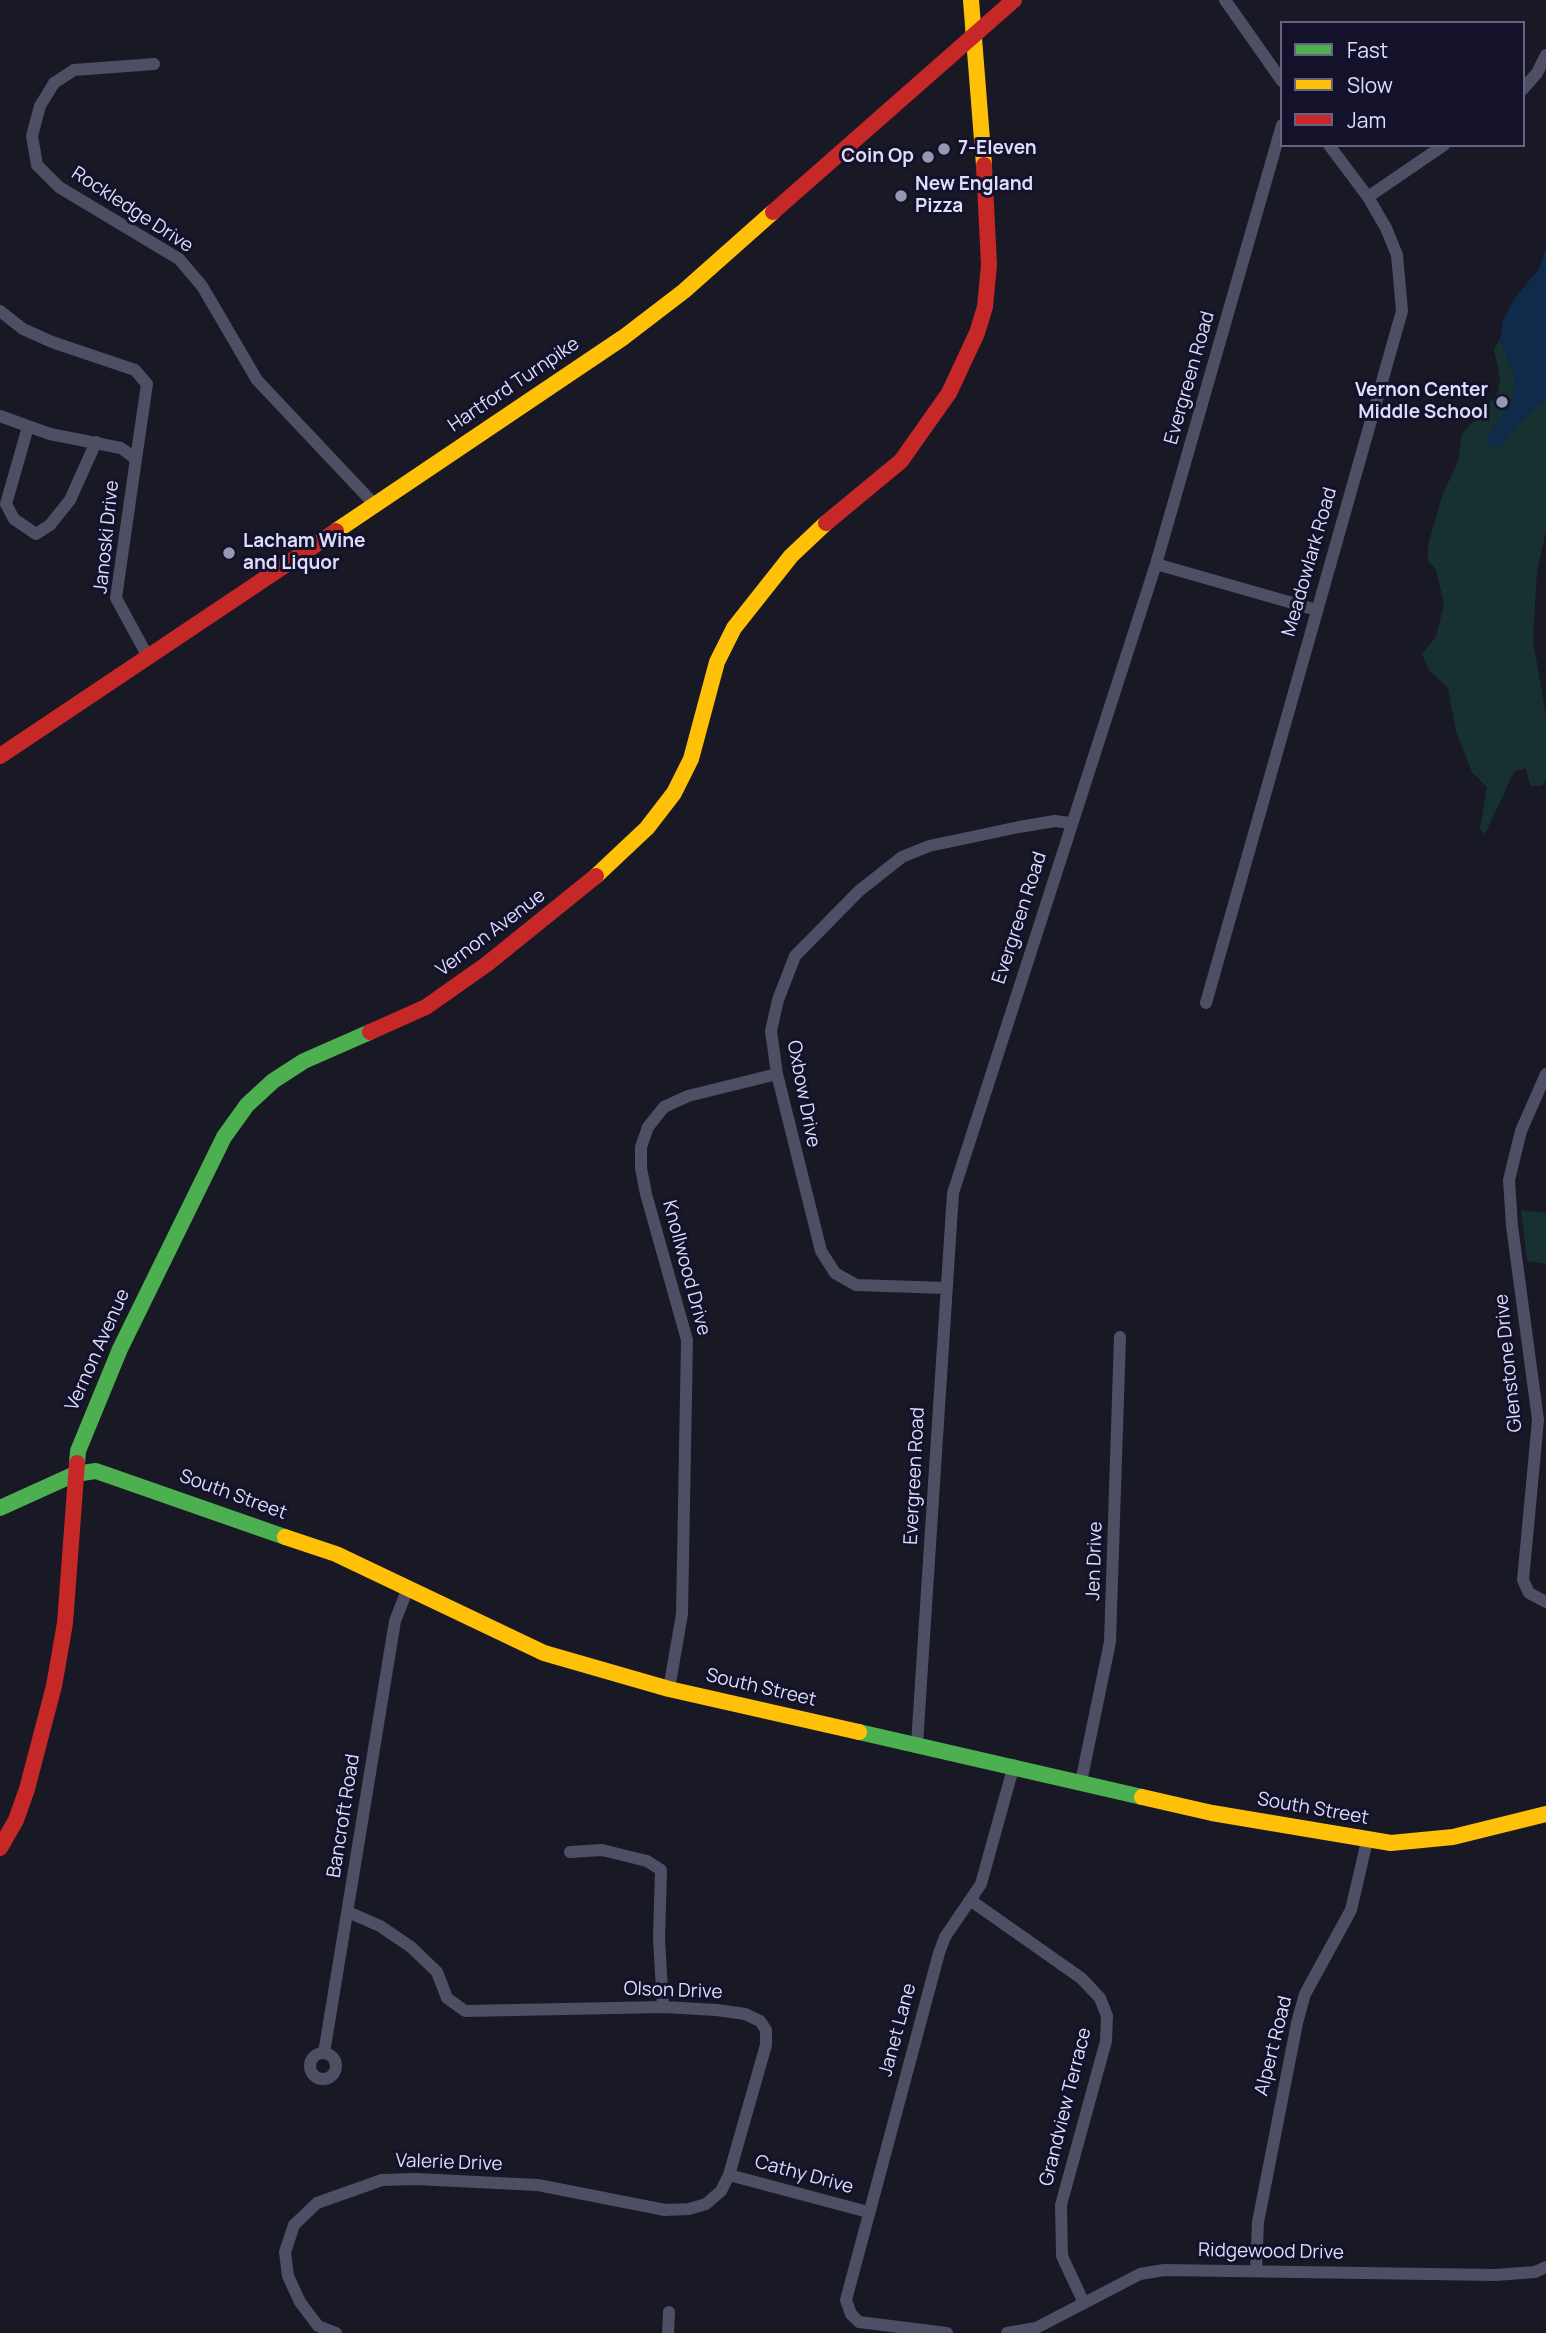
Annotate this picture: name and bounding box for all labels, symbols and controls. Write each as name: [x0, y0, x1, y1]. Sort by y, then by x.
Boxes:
legend: [1280, 21, 1525, 147]
text: Fast: [1347, 36, 1388, 64]
text: Slow: [1347, 71, 1393, 99]
text: Jam: [1347, 106, 1386, 134]
place label: 7-Eleven: [958, 138, 1037, 160]
marker: 7-Eleven: [936, 141, 952, 157]
place label: Coin Op: [841, 146, 914, 168]
marker: Coin Op: [920, 149, 936, 165]
street label: Rockledge Drive: [67, 162, 197, 258]
place label: New England Pizza: [915, 174, 1033, 218]
marker: New England Pizza: [893, 188, 909, 204]
street label: Evergreen Road: [1160, 309, 1220, 447]
street label: Hartford Turnpike: [444, 333, 584, 437]
place label: Vernon Center Middle School: [1355, 380, 1488, 424]
marker: Vernon Center Middle School: [1494, 394, 1510, 410]
street label: Janoski Drive: [90, 479, 124, 595]
street label: Meadowlark Road: [1278, 485, 1342, 639]
place label: Lacham Wine and Liquor: [243, 531, 365, 575]
marker: Lacham Wine and Liquor: [221, 545, 237, 561]
street label: Evergreen Road: [988, 849, 1052, 987]
street label: Vernon Avenue: [432, 885, 550, 981]
street label: Oxbow Drive: [781, 1039, 825, 1149]
street label: Knollwood Drive: [657, 1198, 715, 1338]
street label: Vernon Avenue: [61, 1286, 135, 1414]
street label: Glenstone Drive: [1490, 1293, 1528, 1433]
street label: Evergreen Road: [900, 1407, 930, 1545]
street label: South Street: [176, 1465, 290, 1525]
street label: Jen Drive: [1082, 1521, 1108, 1601]
street label: South Street: [704, 1664, 818, 1712]
street label: Bancroft Road: [323, 1752, 365, 1880]
street label: South Street: [1256, 1788, 1370, 1830]
street label: Olson Drive: [623, 1978, 723, 2004]
street label: Janet Lane: [875, 1981, 921, 2079]
street label: Alpert Road: [1251, 1994, 1297, 2098]
street label: Grandview Terrace: [1035, 2026, 1097, 2188]
street label: Valerie Drive: [395, 2150, 503, 2176]
street label: Cathy Drive: [752, 2151, 856, 2199]
street label: Ridgewood Drive: [1198, 2239, 1344, 2265]

